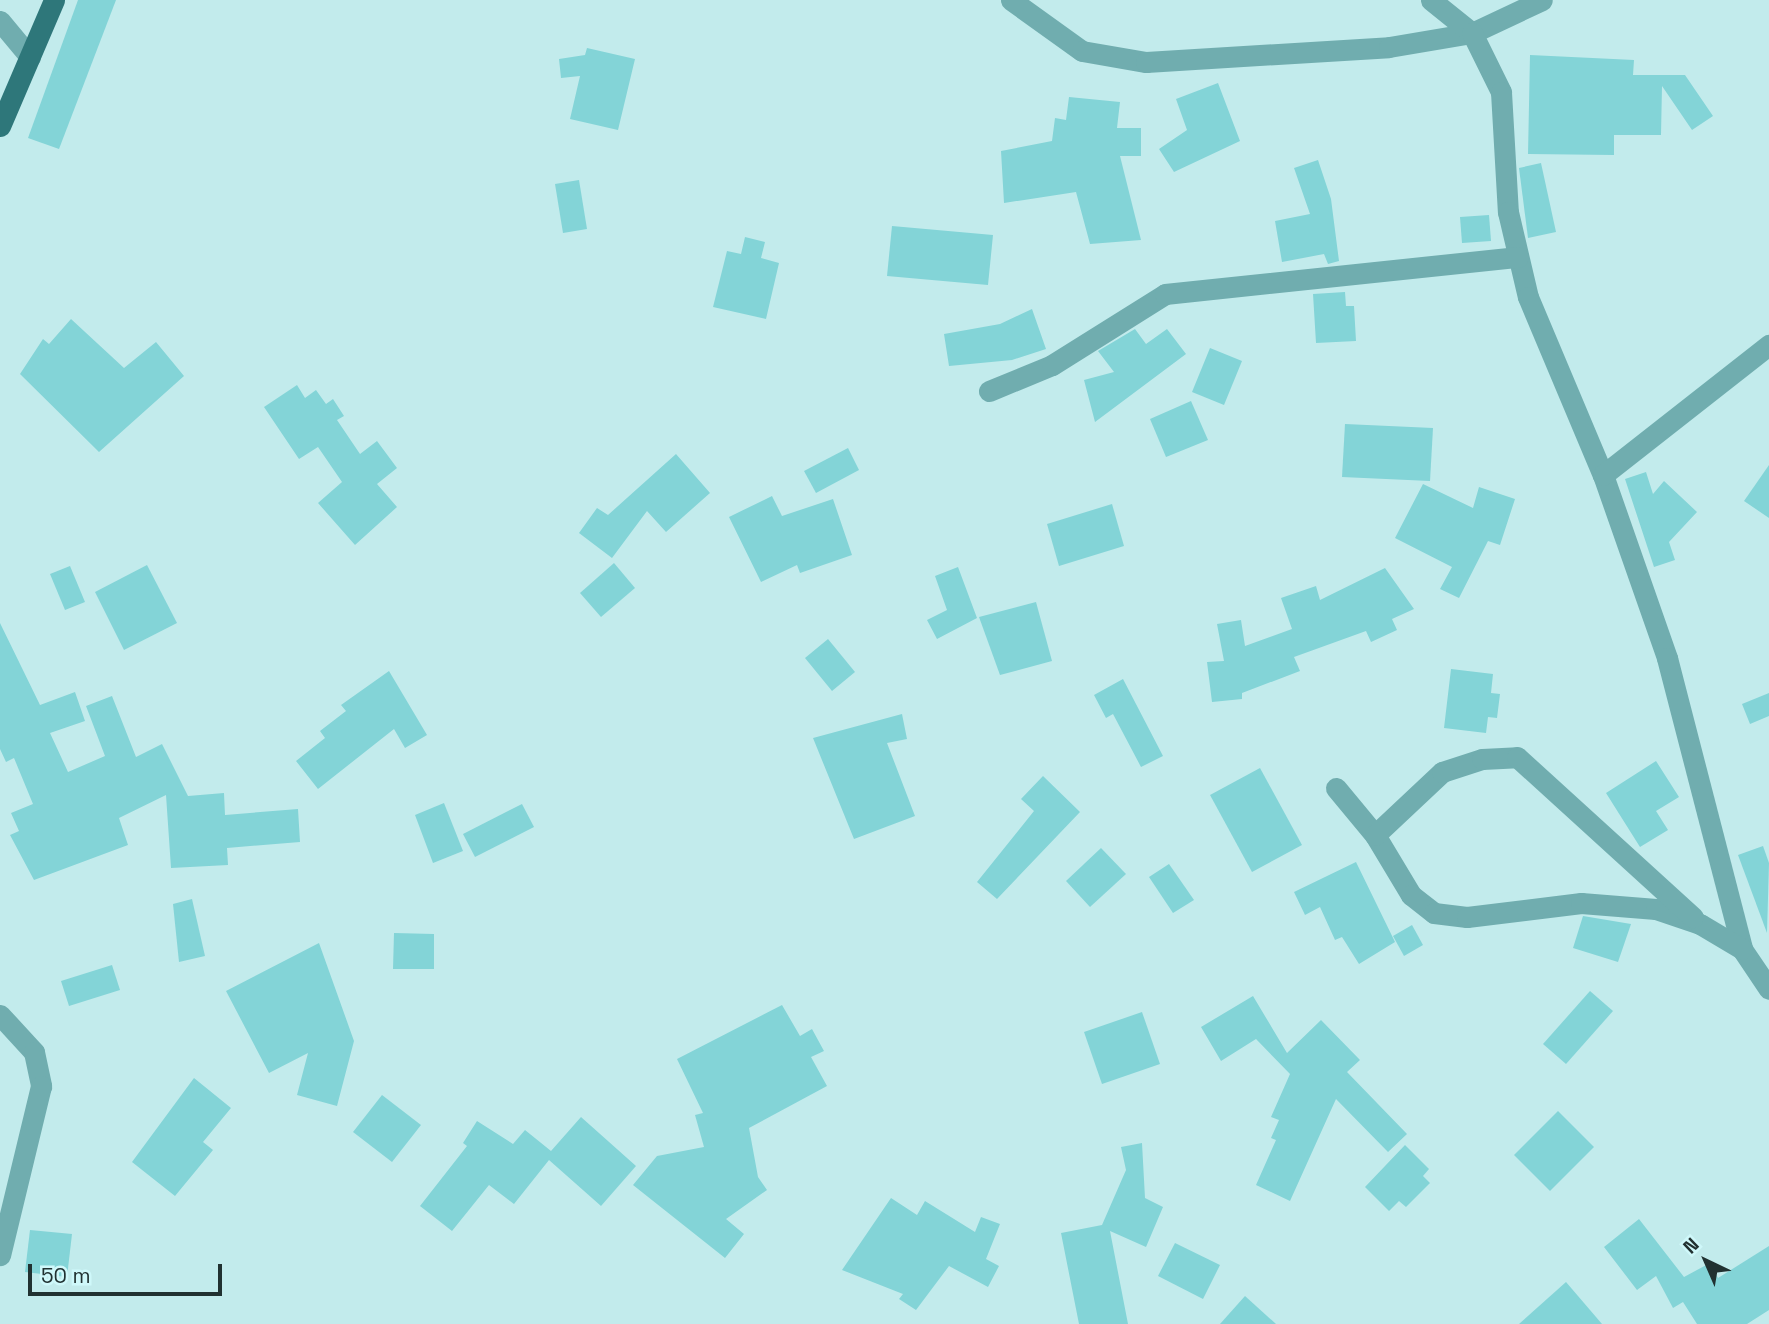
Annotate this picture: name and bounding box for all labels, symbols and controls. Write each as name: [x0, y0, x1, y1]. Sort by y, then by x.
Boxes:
north arrow: [1671, 1226, 1741, 1296]
text: N: [1678, 1232, 1704, 1259]
scale bar: [32, 1250, 226, 1294]
text: 50 m: [41, 1262, 91, 1289]

